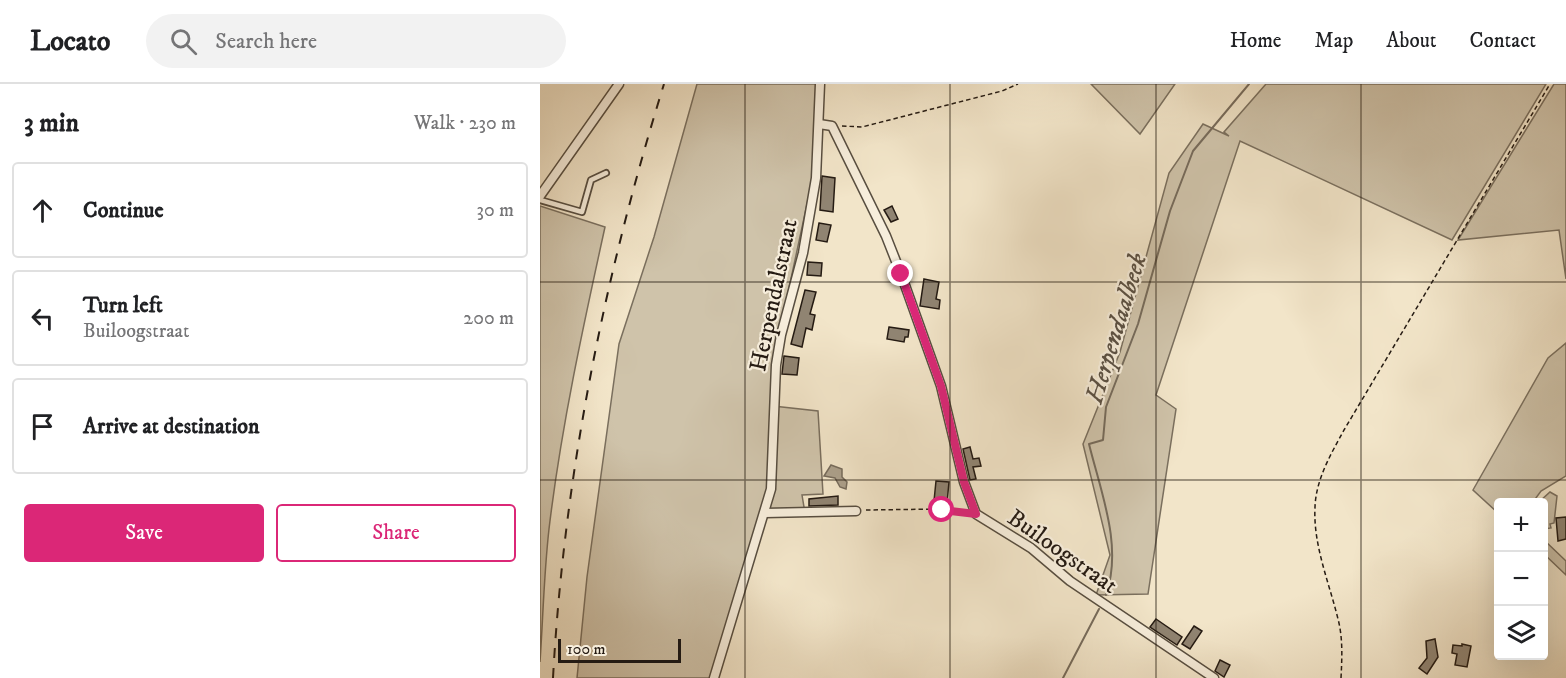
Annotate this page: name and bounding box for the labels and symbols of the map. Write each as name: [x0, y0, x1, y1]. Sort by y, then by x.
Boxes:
street label: Herpendalstraat: [743, 216, 805, 374]
water label: Herpendaalbeek: [1078, 249, 1155, 408]
route end: [887, 260, 913, 286]
route start: [928, 496, 954, 522]
street label: Builoogstraat: [1001, 503, 1124, 601]
scale bar: [558, 636, 681, 664]

